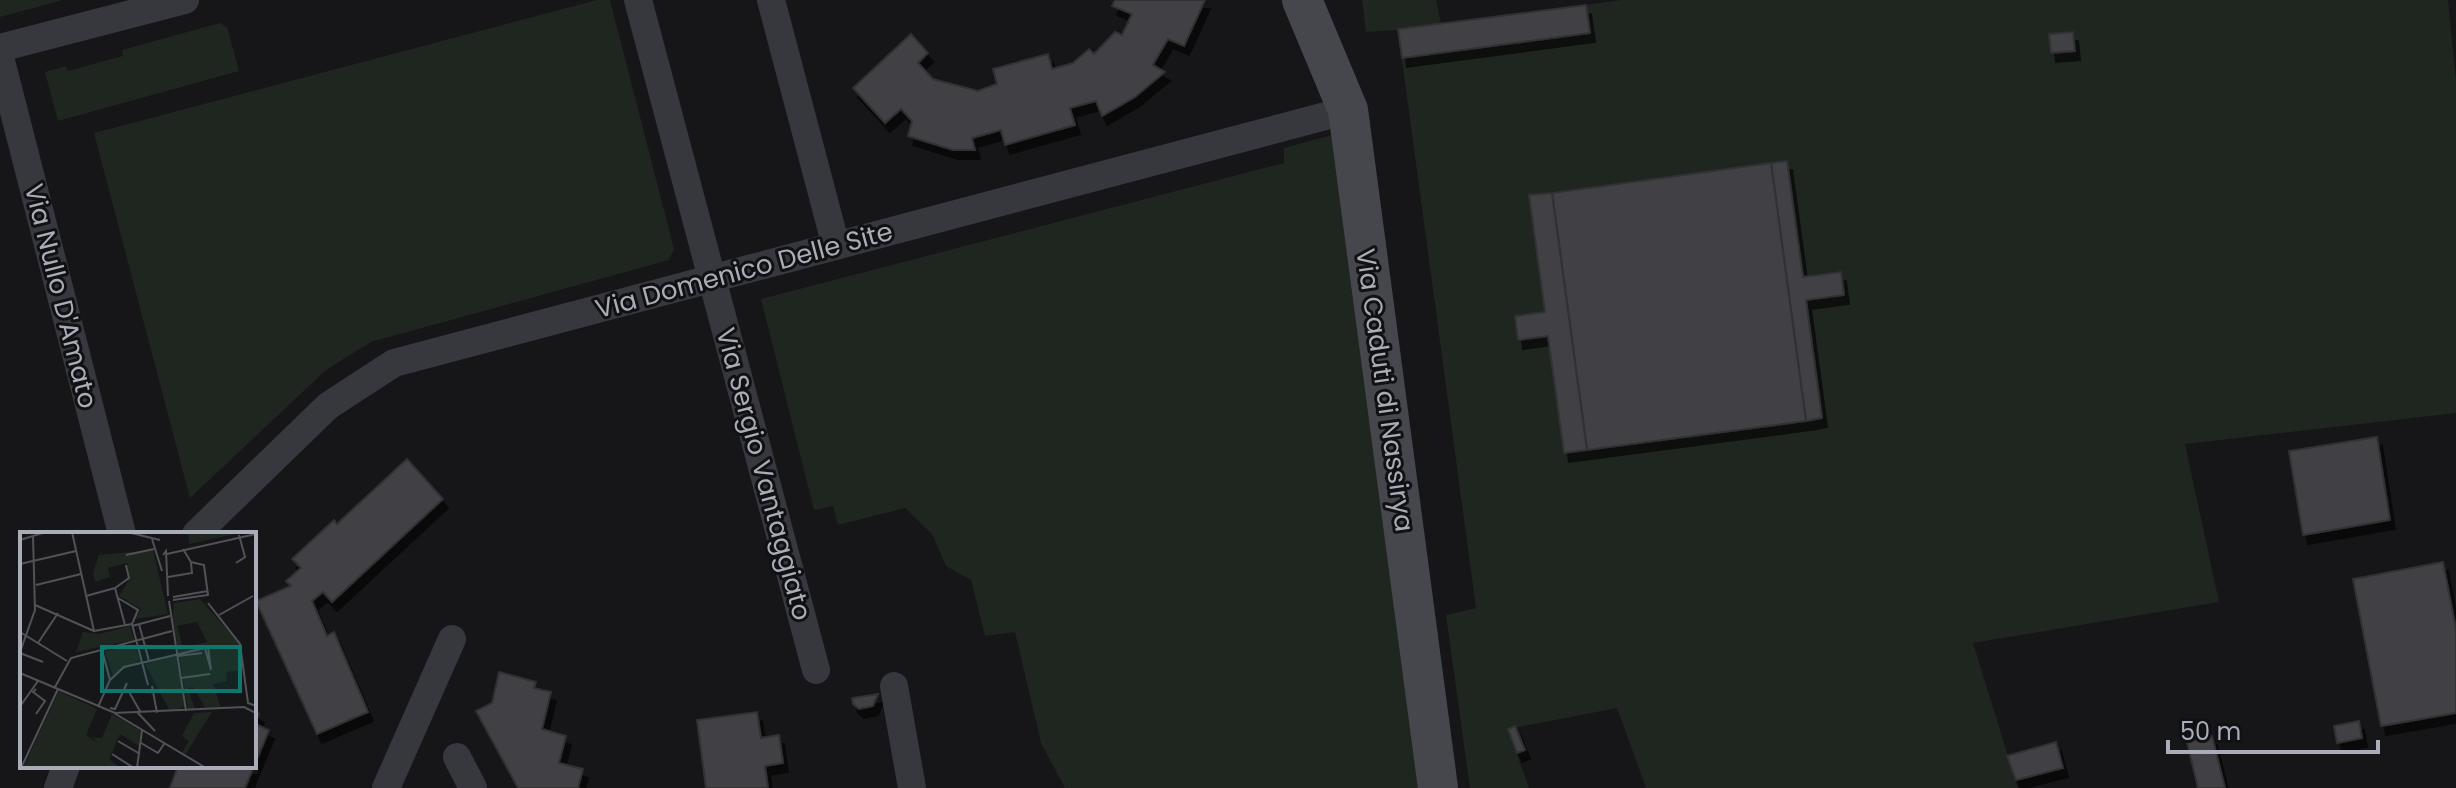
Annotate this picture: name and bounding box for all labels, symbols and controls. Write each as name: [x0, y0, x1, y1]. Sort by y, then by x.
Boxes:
street label: Via Nullo D'Amato: [16, 180, 106, 412]
street label: Via Domenico Delle Site: [591, 213, 897, 327]
street label: Via Caduti di Nassirya: [1347, 246, 1423, 534]
street label: Via Sergio Vantaggiato: [708, 324, 820, 624]
inset map: [20, 532, 256, 768]
scale bar: [2168, 704, 2378, 754]
text: 50 m: [2180, 715, 2241, 748]

